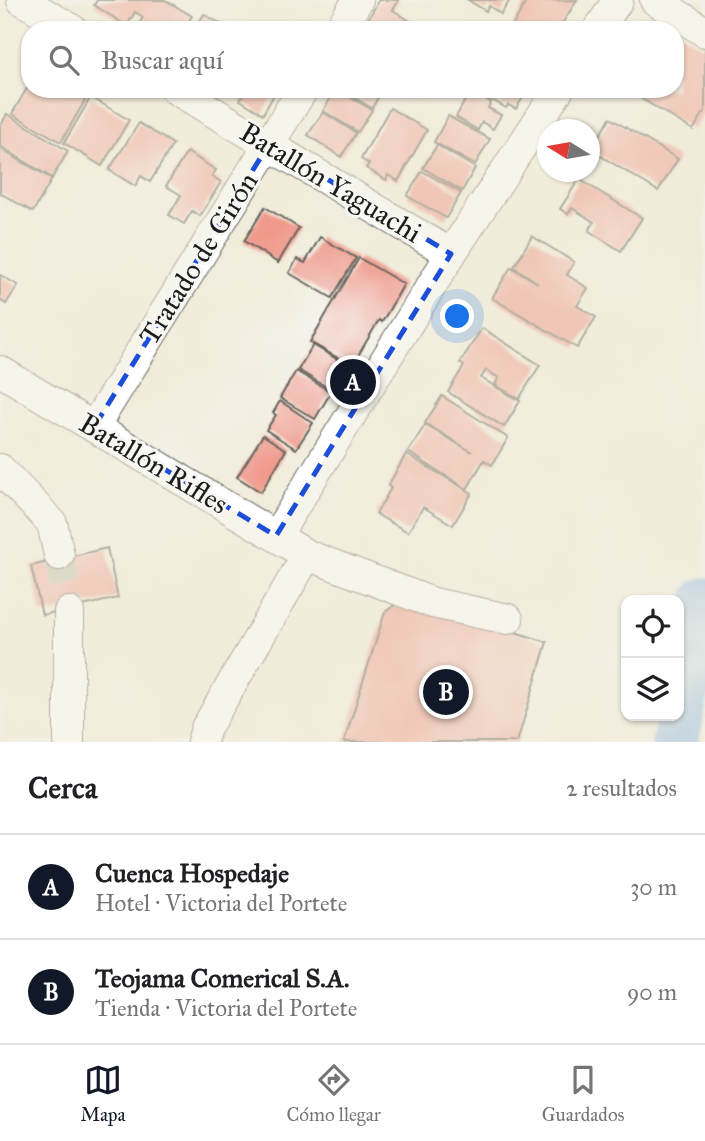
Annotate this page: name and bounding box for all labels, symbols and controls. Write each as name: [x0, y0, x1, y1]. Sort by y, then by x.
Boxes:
search box: [21, 21, 684, 98]
icon: search: [45, 41, 83, 79]
text: Buscar aquí: [101, 44, 223, 76]
street label: Batallón Yaguachi: [234, 114, 428, 251]
north arrow: [537, 119, 600, 182]
street label: Tratado de Girón: [131, 166, 265, 351]
your location: [440, 299, 474, 333]
pin: A: [330, 356, 376, 408]
street label: Batallón Rifles: [73, 405, 235, 522]
map controls: [621, 595, 684, 721]
button: locate: [621, 595, 684, 658]
button: layers: [621, 658, 684, 721]
pin: B: [423, 666, 469, 718]
text: Cerca: [28, 770, 97, 806]
text: 2 resultados: [566, 774, 677, 802]
text: Cuenca Hospedaje: [95, 857, 289, 889]
text: A: [43, 873, 59, 901]
text: 30 m: [630, 873, 677, 901]
text: Hotel · Victoria del Portete: [95, 889, 347, 917]
text: Teojama Comerical S.A.: [95, 962, 349, 994]
text: B: [43, 978, 59, 1006]
text: 90 m: [627, 978, 677, 1006]
text: Tienda · Victoria del Portete: [95, 994, 357, 1022]
tab: Mapa: [80, 1061, 126, 1126]
tab: Cómo llegar: [286, 1061, 381, 1126]
tab: Guardados: [542, 1061, 625, 1126]

